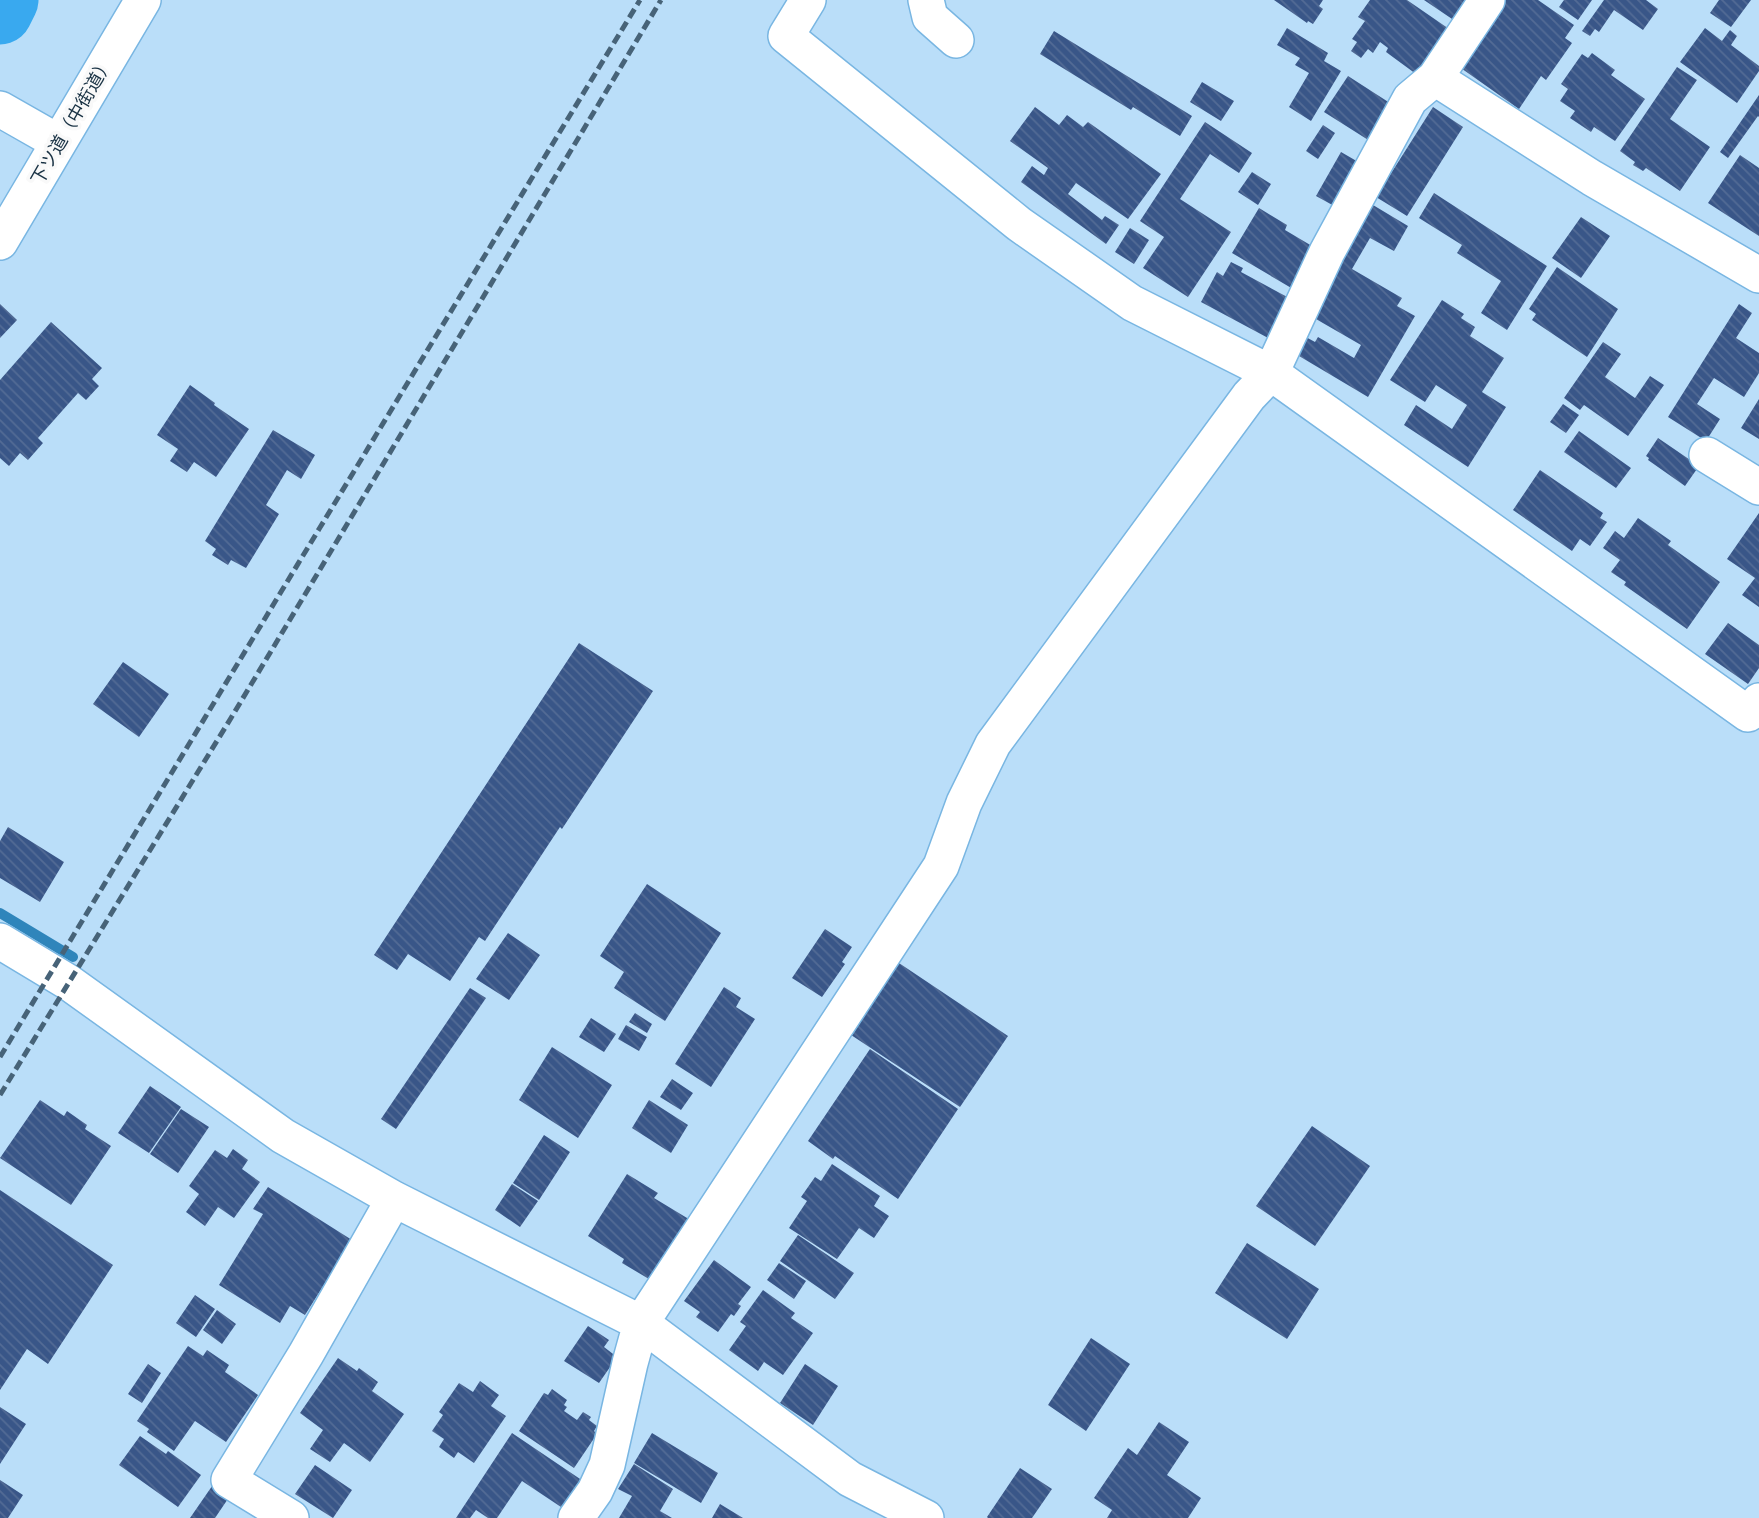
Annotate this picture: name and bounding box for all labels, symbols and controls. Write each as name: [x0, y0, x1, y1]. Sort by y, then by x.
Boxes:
street label: 下ツ道（中街道）: [26, 53, 117, 188]

